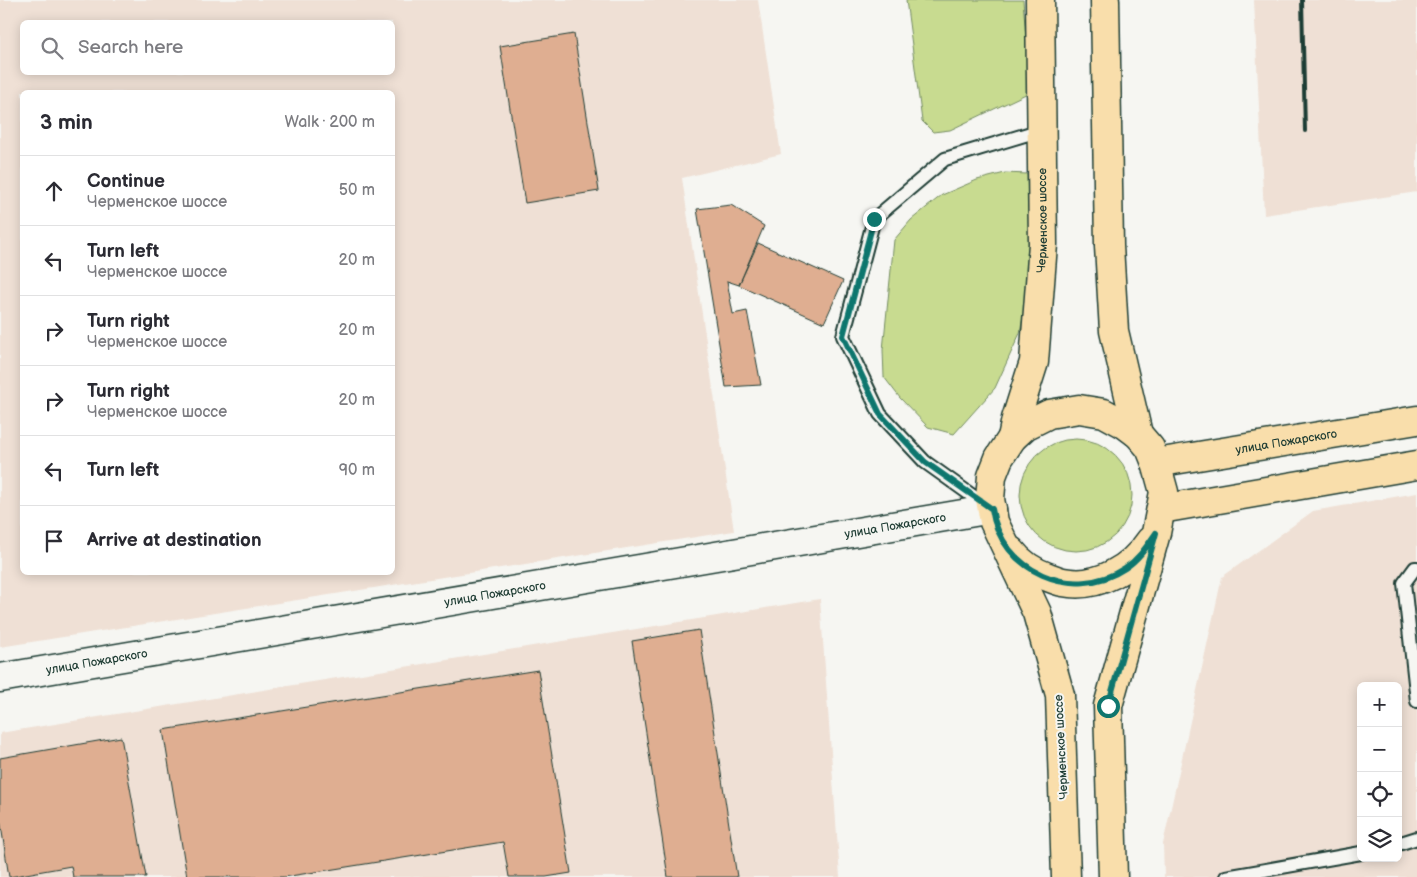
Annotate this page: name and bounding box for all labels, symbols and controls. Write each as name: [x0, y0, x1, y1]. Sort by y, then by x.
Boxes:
search box: [20, 20, 395, 75]
icon: search: [38, 34, 66, 62]
text: Search here: [78, 36, 183, 59]
text: 3 min: [40, 110, 93, 135]
text: Walk · 200 m: [285, 113, 375, 132]
street label: Черменское шоссе: [1034, 168, 1051, 274]
text: Continue: [87, 170, 165, 193]
icon: ahead: [40, 177, 68, 205]
text: 50 m: [339, 181, 375, 200]
text: Черменское шоссе: [87, 193, 227, 212]
route end: [863, 208, 886, 231]
text: Turn left: [87, 240, 159, 263]
icon: left: [40, 247, 68, 275]
text: 20 m: [339, 251, 375, 270]
text: Черменское шоссе: [87, 263, 227, 282]
text: Turn right: [87, 310, 170, 333]
icon: right: [40, 317, 68, 345]
text: 20 m: [339, 321, 375, 340]
text: Черменское шоссе: [87, 333, 227, 352]
text: Turn right: [87, 380, 170, 403]
icon: right: [40, 387, 68, 415]
text: 20 m: [339, 391, 375, 410]
text: Черменское шоссе: [87, 403, 227, 422]
street label: улица Пожарского: [1234, 426, 1338, 458]
icon: left: [40, 457, 68, 485]
text: Turn left: [87, 459, 159, 482]
text: 90 m: [339, 461, 375, 480]
street label: улица Пожарского: [843, 510, 947, 542]
icon: arrive: [40, 527, 68, 555]
text: Arrive at destination: [87, 529, 262, 552]
street label: улица Пожарского: [443, 578, 547, 610]
street label: улица Пожарского: [45, 646, 149, 678]
map controls: [1357, 682, 1402, 862]
button: +: [1357, 682, 1402, 727]
street label: Черменское шоссе: [1051, 694, 1072, 800]
route start: [1097, 695, 1120, 718]
button: −: [1357, 727, 1402, 772]
button: locate: [1357, 772, 1402, 817]
button: layers: [1357, 817, 1402, 862]

